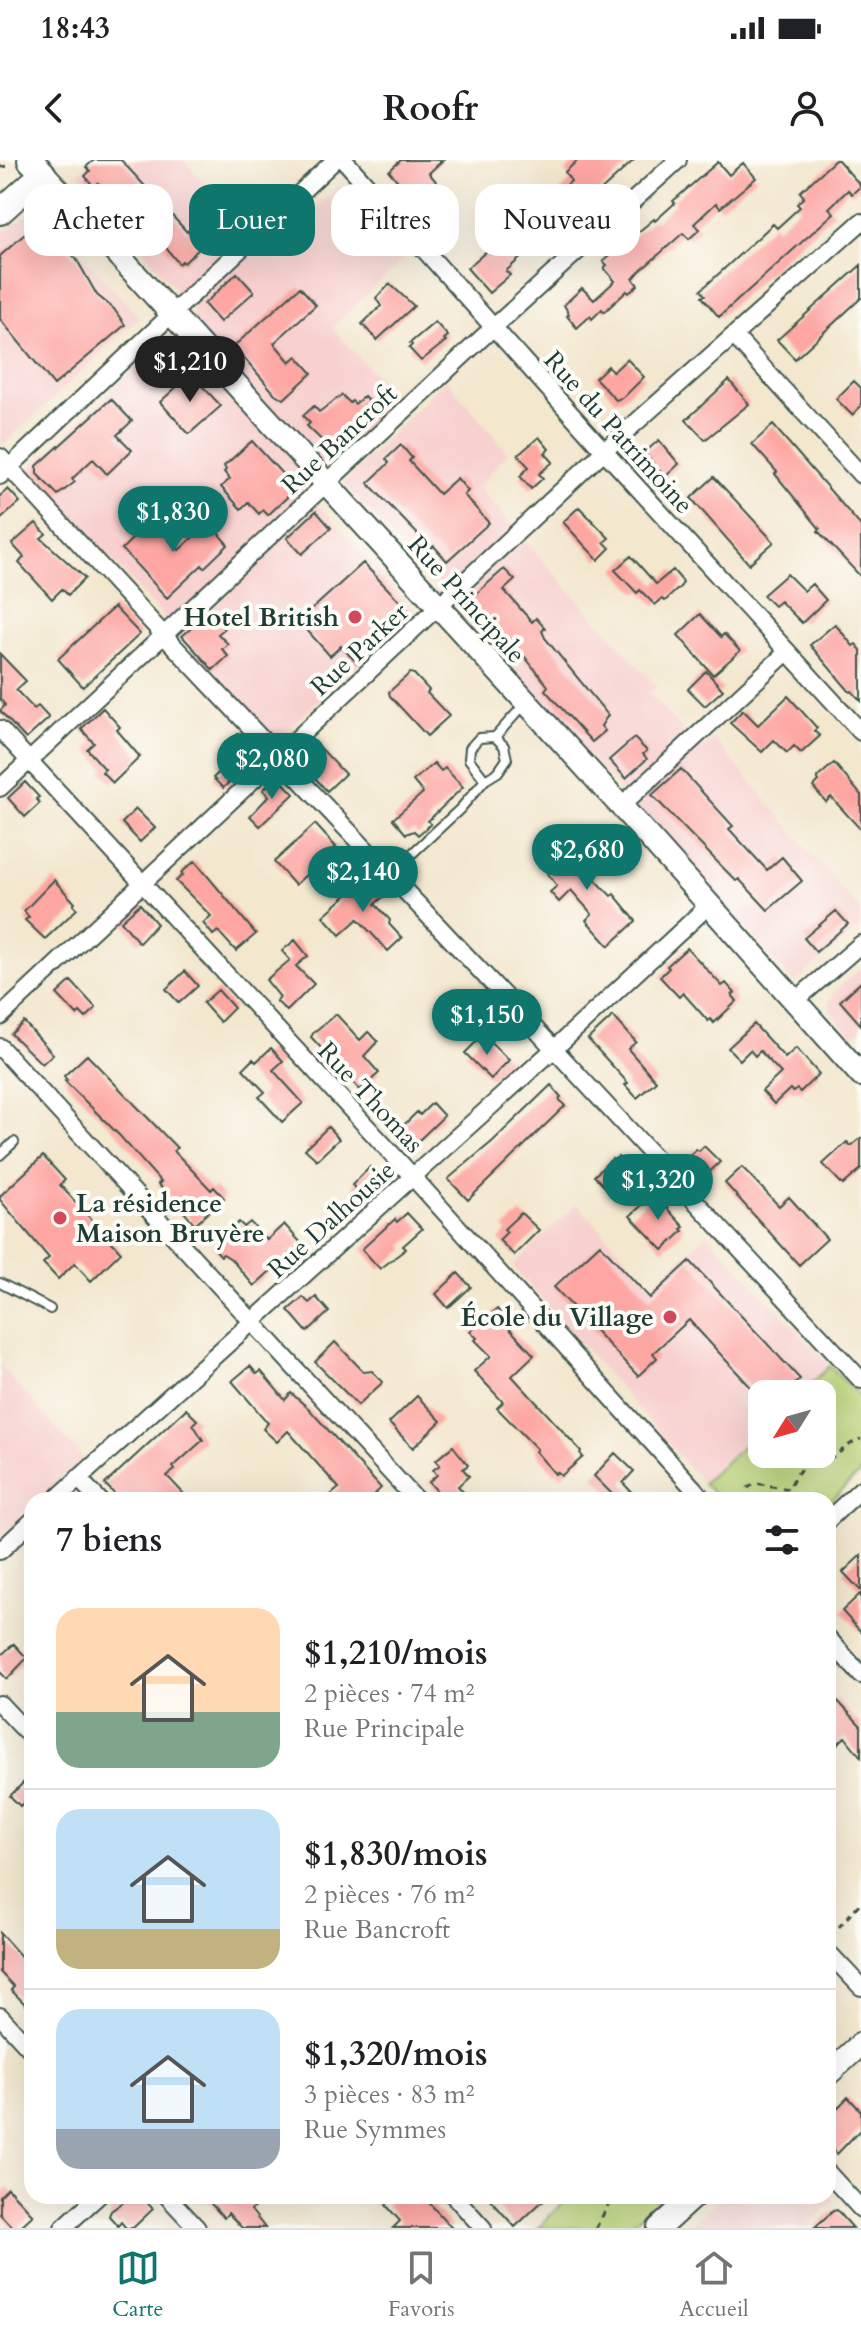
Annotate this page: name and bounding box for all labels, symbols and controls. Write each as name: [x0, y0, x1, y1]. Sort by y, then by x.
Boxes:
text: 18:43: [40, 8, 110, 49]
text: Roofr: [383, 84, 478, 133]
icon: back: [32, 86, 76, 130]
icon: person: [785, 86, 829, 130]
chip: Acheter: [24, 184, 173, 256]
chip: Louer: [189, 184, 315, 256]
chip: Filtres: [331, 184, 459, 256]
chip: Nouveau: [475, 184, 640, 256]
pin: $1,210: [125, 336, 255, 404]
street label: Rue du Patrimoine: [536, 343, 701, 521]
text: $1,210: [153, 344, 227, 379]
street label: Rue Bancroft: [274, 377, 405, 502]
pin: $1,830: [108, 486, 238, 554]
text: $1,830: [136, 494, 210, 529]
street label: Rue Principale: [400, 528, 533, 671]
street label: Rue Parker: [303, 594, 416, 704]
place label: Hotel British: [183, 600, 339, 635]
marker: Hotel British: [346, 608, 364, 626]
pin: $2,080: [207, 733, 337, 801]
text: $2,080: [235, 741, 309, 776]
pin: $2,680: [522, 824, 652, 892]
text: $2,680: [550, 832, 624, 867]
pin: $2,140: [298, 846, 428, 914]
text: $2,140: [326, 854, 400, 889]
pin: $1,150: [422, 989, 552, 1057]
text: $1,150: [450, 997, 524, 1032]
street label: Rue Thomas: [310, 1034, 431, 1161]
street label: Rue Dalhousie: [260, 1153, 403, 1286]
pin: $1,320: [593, 1154, 723, 1222]
text: $1,320: [621, 1162, 695, 1197]
place label: La résidence Maison Bruyère: [76, 1186, 265, 1251]
marker: La résidence Maison Bruyère: [51, 1209, 69, 1227]
place label: École du Village: [460, 1300, 654, 1335]
marker: École du Village: [661, 1308, 679, 1326]
north arrow: [748, 1380, 836, 1468]
map controls: [748, 1380, 836, 1468]
text: 7 biens: [56, 1517, 162, 1563]
icon: filters: [760, 1518, 804, 1562]
text: $1,210/mois: [304, 1630, 488, 1676]
icon: home: [120, 1640, 216, 1736]
text: 2 pièces · 74 m²: [304, 1676, 475, 1711]
text: Rue Principale: [304, 1711, 465, 1746]
text: $1,830/mois: [304, 1831, 488, 1877]
icon: home: [120, 1841, 216, 1937]
text: 2 pièces · 76 m²: [304, 1877, 475, 1912]
text: Rue Bancroft: [304, 1912, 450, 1947]
text: $1,320/mois: [304, 2031, 488, 2077]
icon: home: [120, 2041, 216, 2137]
text: 3 pièces · 83 m²: [304, 2077, 475, 2112]
text: Rue Symmes: [304, 2112, 446, 2147]
tab: Carte: [112, 2246, 164, 2324]
tab: Favoris: [388, 2246, 455, 2324]
tab: Accueil: [679, 2246, 749, 2324]

